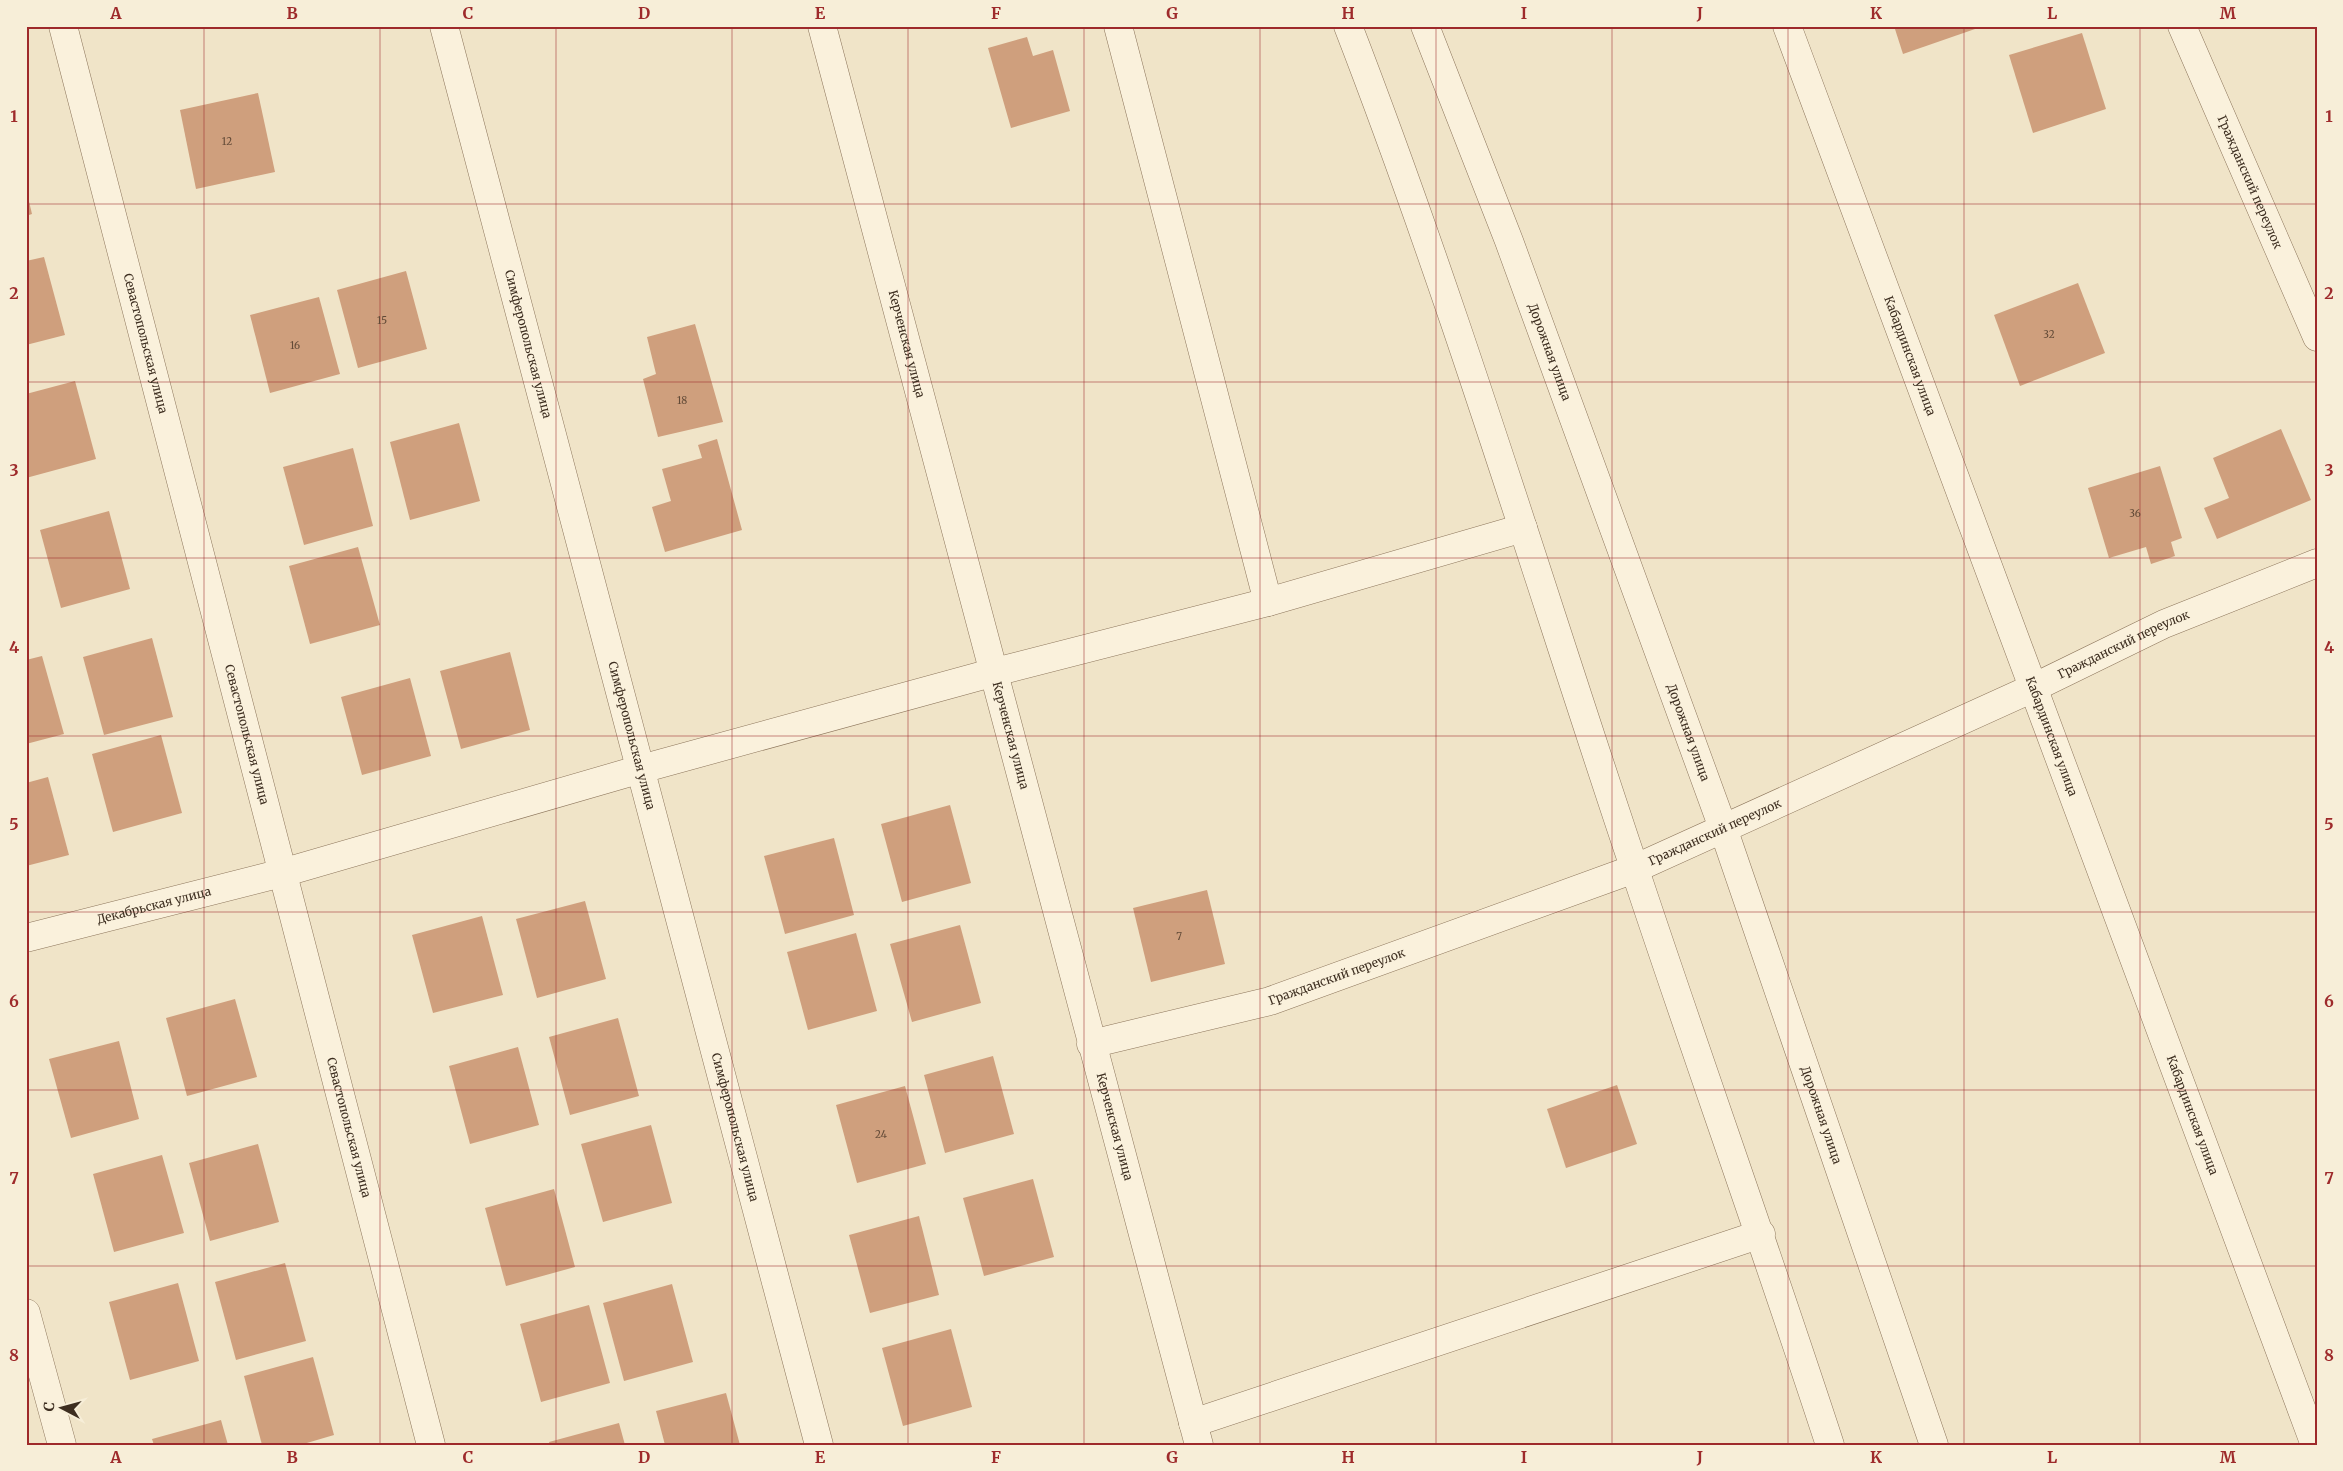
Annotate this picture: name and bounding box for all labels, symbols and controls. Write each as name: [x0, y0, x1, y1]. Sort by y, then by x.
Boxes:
text: A: [109, 3, 122, 23]
text: B: [286, 3, 298, 23]
text: C: [463, 3, 473, 23]
text: D: [638, 3, 650, 23]
text: E: [815, 3, 826, 23]
text: F: [991, 3, 1001, 23]
text: G: [1166, 3, 1178, 23]
text: H: [1341, 3, 1355, 23]
text: I: [1521, 3, 1527, 23]
text: J: [1696, 3, 1703, 23]
text: K: [1870, 3, 1882, 23]
text: L: [2047, 3, 2057, 23]
text: M: [2220, 3, 2237, 23]
text: 1: [10, 106, 18, 126]
text: 1: [2325, 106, 2333, 126]
street label: Гражданский переулок: [2215, 113, 2286, 251]
house number: 12: [222, 135, 232, 148]
street label: Симферопольская улица: [502, 268, 555, 420]
street label: Севастопольская улица: [120, 272, 171, 416]
text: 2: [9, 283, 19, 303]
text: 2: [2324, 283, 2334, 303]
street label: Керченская улица: [886, 288, 929, 400]
street label: Кабардинская улица: [1881, 294, 1939, 418]
street label: Дорожная улица: [1525, 301, 1575, 403]
house number: 15: [377, 314, 387, 327]
house number: 32: [2043, 328, 2055, 341]
house number: 16: [290, 339, 300, 352]
house number: 18: [677, 394, 687, 407]
text: 3: [9, 460, 19, 480]
text: 3: [2324, 460, 2334, 480]
house number: 36: [2129, 507, 2141, 520]
street label: Гражданский переулок: [2055, 606, 2192, 682]
text: 4: [9, 637, 19, 657]
text: 4: [2324, 637, 2334, 657]
street label: Симферопольская улица: [605, 660, 659, 812]
street label: Севастопольская улица: [222, 663, 273, 807]
street label: Кабардинская улица: [2023, 674, 2081, 799]
street label: Керченская улица: [989, 680, 1033, 791]
street label: Дорожная улица: [1664, 682, 1713, 784]
street label: Гражданский переулок: [1646, 795, 1784, 869]
text: 5: [9, 814, 19, 834]
text: 5: [2324, 814, 2334, 834]
street label: Декабрьская улица: [95, 883, 213, 927]
house number: 7: [1176, 930, 1182, 943]
street label: Гражданский переулок: [1266, 945, 1407, 1008]
text: 6: [9, 991, 19, 1011]
text: 6: [2324, 991, 2334, 1011]
street label: Симферопольская улица: [709, 1051, 762, 1203]
street label: Кабардинская улица: [2164, 1053, 2222, 1177]
street label: Севастопольская улица: [324, 1056, 375, 1200]
street label: Дорожная улица: [1798, 1064, 1845, 1166]
street label: Керченская улица: [1093, 1071, 1137, 1183]
house number: 24: [875, 1128, 887, 1141]
text: 7: [9, 1168, 19, 1188]
text: 7: [2324, 1168, 2334, 1188]
text: 8: [9, 1345, 19, 1365]
text: 8: [2324, 1345, 2334, 1365]
north arrow: [38, 1384, 88, 1434]
text: С: [40, 1401, 59, 1412]
text: A: [109, 1447, 122, 1467]
text: B: [286, 1447, 298, 1467]
text: C: [463, 1447, 473, 1467]
text: D: [638, 1447, 650, 1467]
text: E: [815, 1447, 826, 1467]
text: F: [991, 1447, 1001, 1467]
text: G: [1166, 1447, 1178, 1467]
text: H: [1341, 1447, 1355, 1467]
text: I: [1521, 1447, 1527, 1467]
text: J: [1696, 1447, 1703, 1467]
text: K: [1870, 1447, 1882, 1467]
text: L: [2047, 1447, 2057, 1467]
text: M: [2220, 1447, 2237, 1467]

